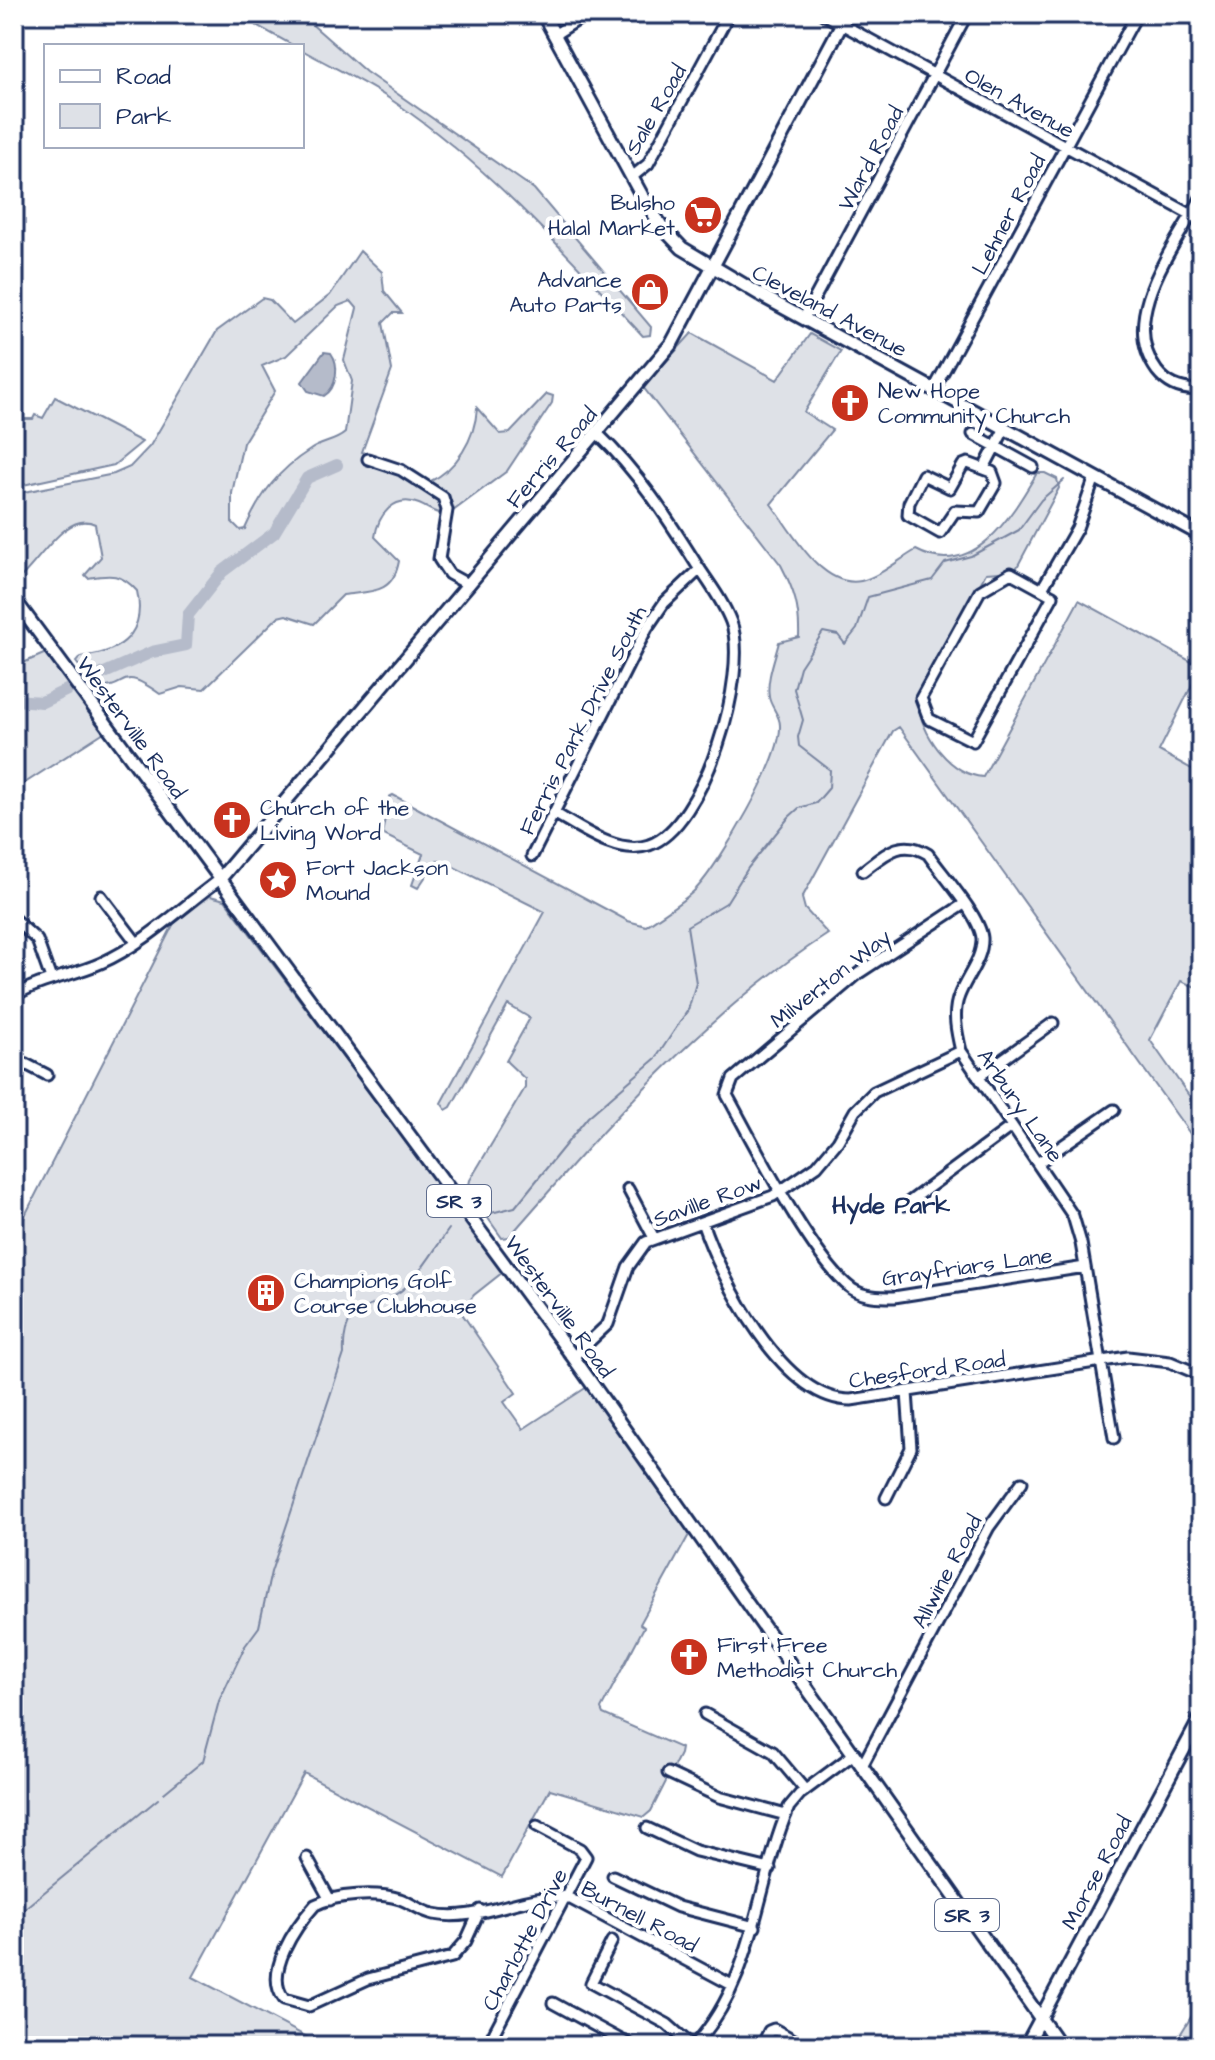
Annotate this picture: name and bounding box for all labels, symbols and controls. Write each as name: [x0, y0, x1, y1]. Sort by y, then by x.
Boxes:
legend: [44, 44, 304, 148]
street label: Sale Road: [618, 59, 695, 161]
text: Road: [116, 60, 171, 94]
street label: Olen Avenue: [959, 60, 1080, 146]
text: Park: [116, 100, 172, 134]
street label: Ward Road: [831, 101, 912, 217]
street label: Lehner Road: [965, 149, 1054, 280]
place label: Bulsho Halal Market: [548, 188, 676, 244]
supermarket icon: Bulsho Halal Market: [682, 194, 724, 236]
street label: Cleveland Avenue: [746, 257, 912, 365]
place label: Advance Auto Parts: [509, 265, 622, 321]
shop icon: Advance Auto Parts: [629, 271, 671, 313]
place label: New Hope Community Church: [878, 376, 1070, 433]
church icon: New Hope Community Church: [829, 382, 871, 424]
street label: Ferris Road: [499, 401, 605, 515]
street label: Ferris Park Drive South: [512, 601, 655, 841]
street label: Westerville Road: [68, 650, 193, 806]
place label: Church of the Living Word: [260, 793, 409, 850]
church icon: Church of the Living Word: [211, 799, 253, 841]
place label: Fort Jackson Mound: [306, 853, 448, 909]
place icon: Fort Jackson Mound: [257, 859, 299, 901]
street label: Milverton Way: [764, 922, 898, 1037]
street label: Arbury Lane: [968, 1043, 1070, 1170]
street label: Saville Row: [649, 1167, 766, 1235]
road number: SR 3: [427, 1185, 491, 1217]
district label: Hyde Park: [832, 1189, 950, 1225]
street label: Westerville Road: [496, 1229, 621, 1385]
street label: Grayfriars Lane: [880, 1240, 1055, 1296]
place label: Champions Golf Course Clubhouse: [294, 1266, 477, 1322]
building icon: Champions Golf Course Clubhouse: [245, 1272, 287, 1314]
street label: Chesford Road: [847, 1344, 1007, 1397]
street label: Allwine Road: [904, 1510, 990, 1634]
place label: First Free Methodist Church: [717, 1630, 897, 1686]
church icon: First Free Methodist Church: [668, 1636, 710, 1678]
street label: Morse Road: [1054, 1810, 1140, 1935]
street label: Charlotte Drive: [475, 1863, 576, 2016]
street label: Burnell Road: [575, 1874, 703, 1961]
road number: SR 3: [935, 1899, 999, 1931]

